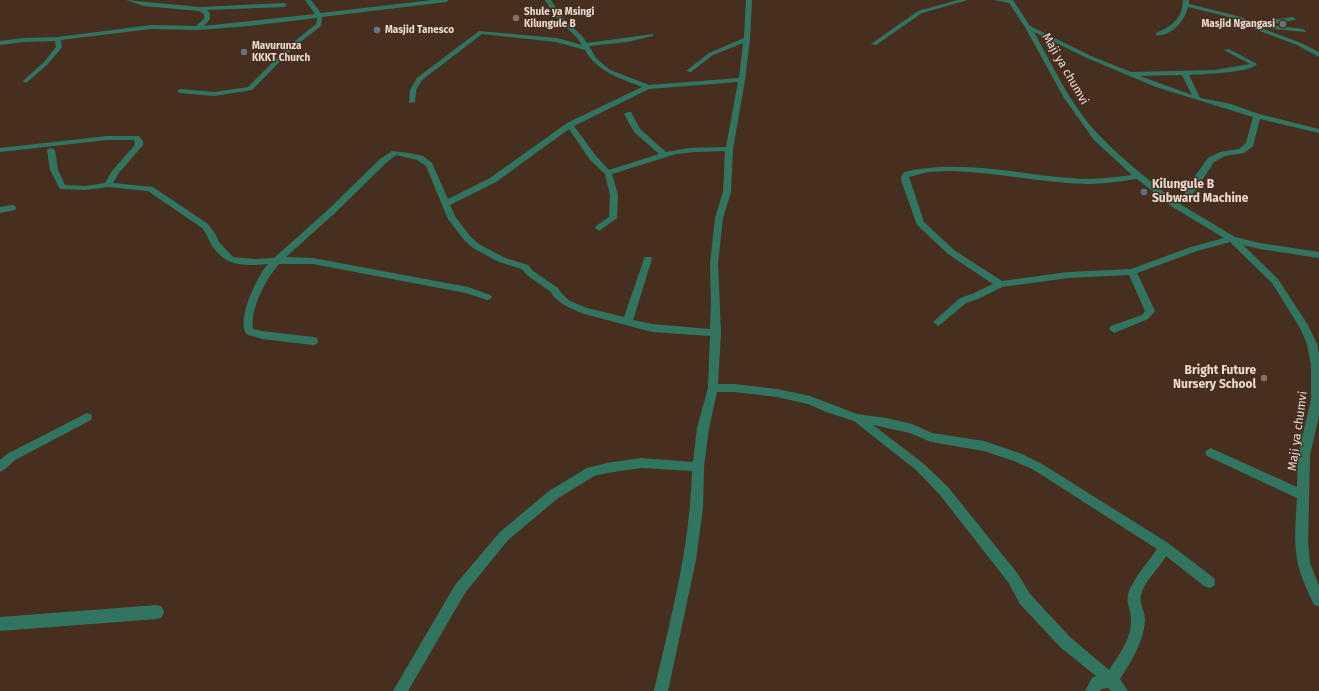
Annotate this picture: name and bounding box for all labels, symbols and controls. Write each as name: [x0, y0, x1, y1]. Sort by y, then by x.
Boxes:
place label: Shule ya Msingi Kilungule B: [524, 6, 594, 30]
marker: Shule ya Msingi Kilungule B: [511, 13, 521, 23]
place label: Masjid Ngangasi: [1201, 18, 1275, 30]
marker: Masjid Ngangasi: [1278, 19, 1288, 29]
place label: Masjid Tanesco: [385, 24, 454, 36]
marker: Masjid Tanesco: [372, 25, 382, 35]
street label: Maji ya chumvi: [1039, 31, 1091, 107]
place label: Mavurunza KKKT Church: [252, 40, 310, 64]
marker: Mavurunza KKKT Church: [239, 47, 249, 57]
place label: Kilungule B Subward Machine: [1152, 178, 1248, 206]
marker: Kilungule B Subward Machine: [1139, 187, 1149, 197]
place label: Bright Future Nursery School: [1173, 364, 1256, 392]
marker: Bright Future Nursery School: [1259, 373, 1269, 383]
street label: Maji ya chumvi: [1285, 390, 1311, 472]

